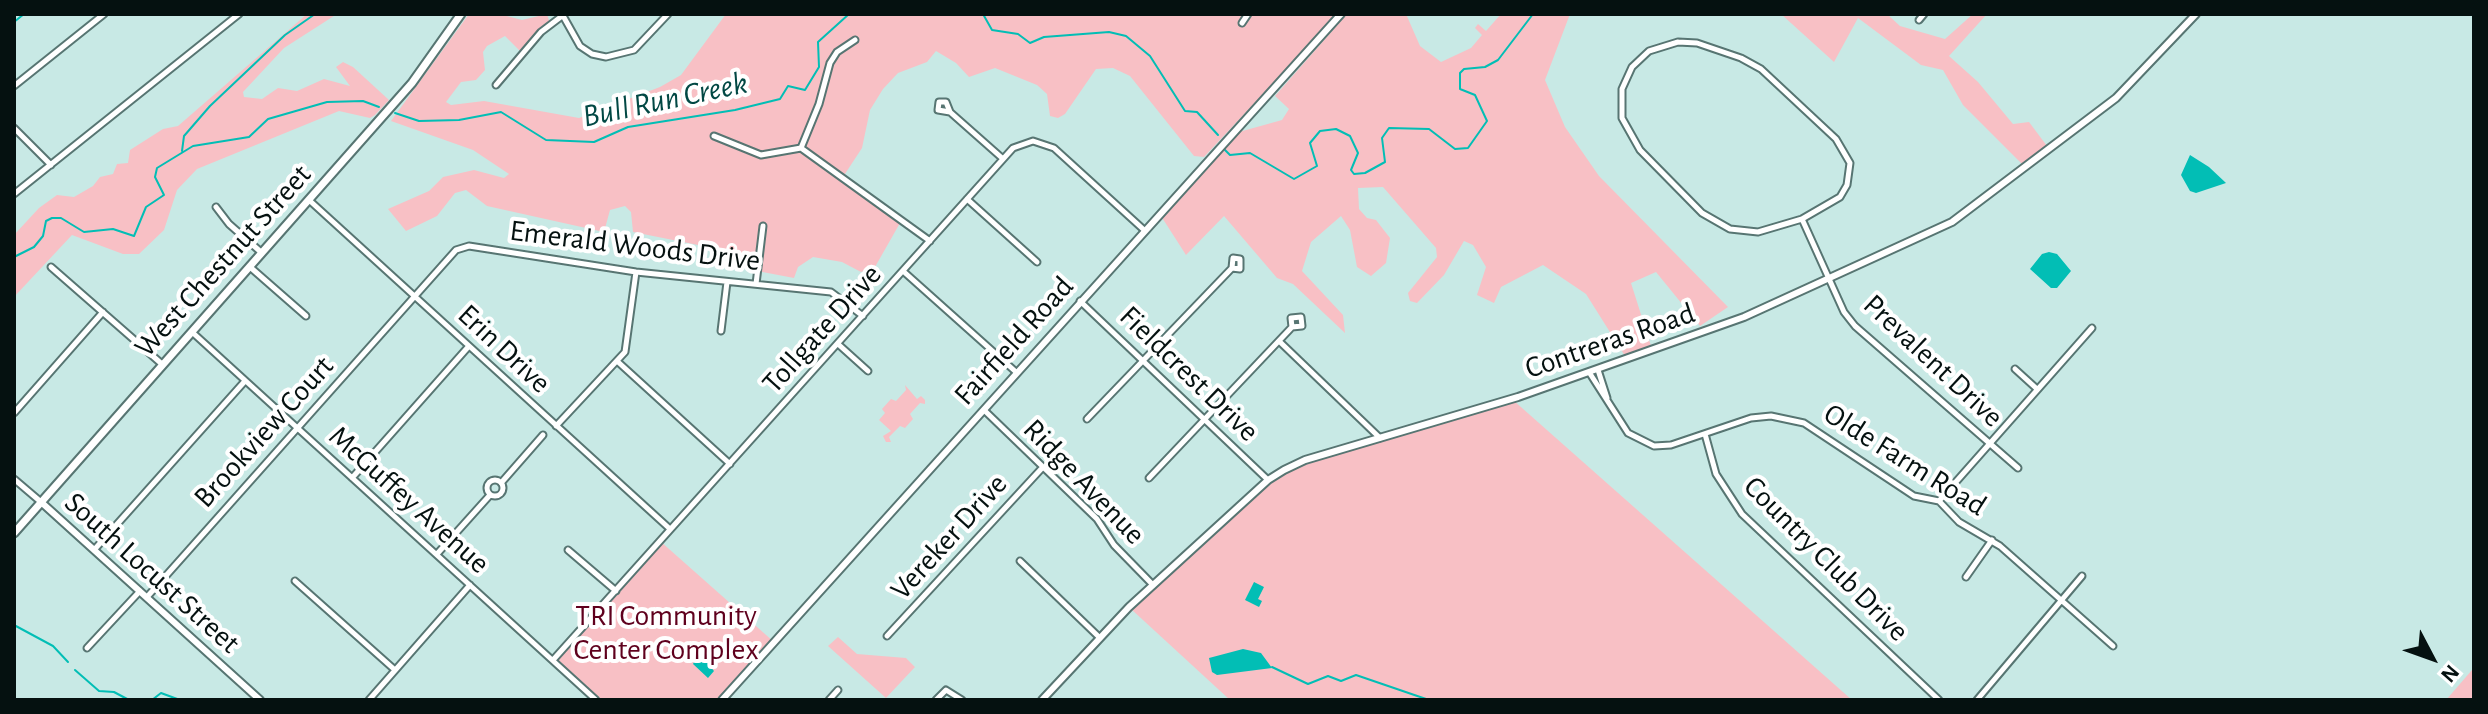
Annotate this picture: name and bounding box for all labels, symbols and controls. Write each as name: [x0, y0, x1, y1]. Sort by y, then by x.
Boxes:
water label: Bull Run Creek: [579, 64, 751, 136]
street label: West Chestnut Street: [127, 157, 319, 365]
street label: Emerald Woods Drive: [508, 213, 762, 279]
street label: Tollgate Drive: [755, 257, 889, 401]
street label: Fairfield Road: [947, 269, 1081, 413]
street label: Prevalent Drive: [1855, 287, 2011, 435]
street label: Contreras Road: [1520, 295, 1700, 387]
street label: Erin Drive: [450, 297, 558, 401]
street label: Fieldcrest Drive: [1112, 299, 1266, 449]
street label: Brookview Court: [187, 349, 341, 515]
street label: Olde Farm Road: [1817, 396, 1993, 524]
street label: Ridge Avenue: [1015, 412, 1153, 552]
street label: McGuffey Avenue: [321, 418, 497, 582]
street label: Vereker Drive: [883, 467, 1015, 607]
street label: Country Club Drive: [1736, 469, 1916, 649]
street label: South Locust Street: [57, 485, 247, 661]
park label: TRI Community Center Complex: [574, 598, 758, 668]
north arrow: [2392, 618, 2472, 698]
text: N: [2437, 661, 2463, 687]

